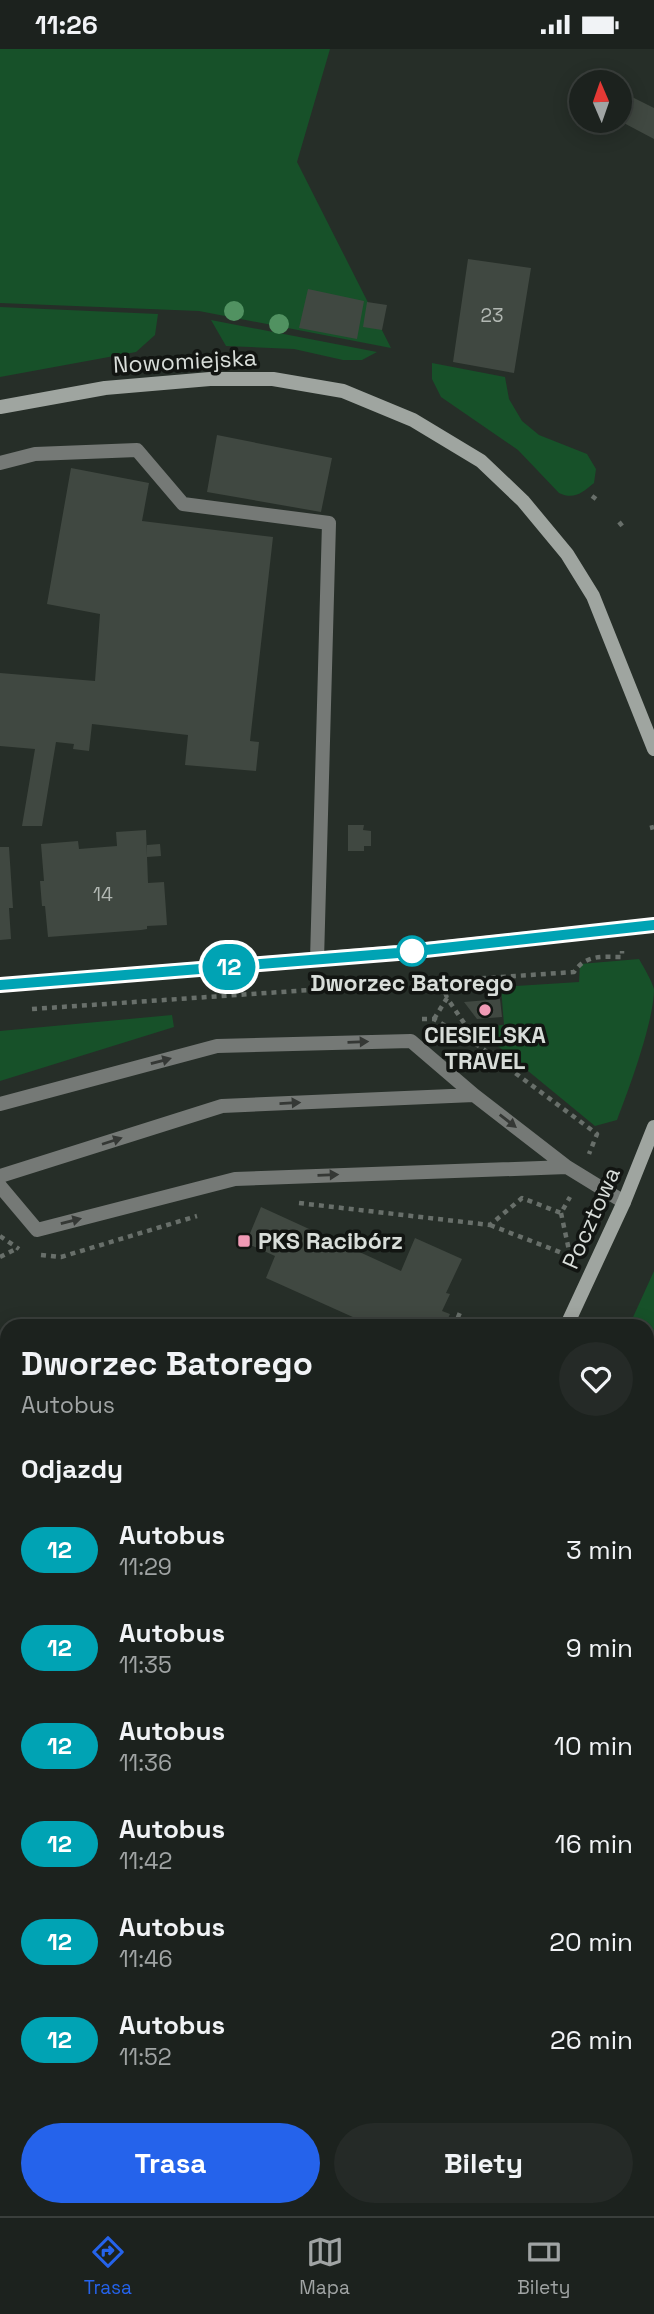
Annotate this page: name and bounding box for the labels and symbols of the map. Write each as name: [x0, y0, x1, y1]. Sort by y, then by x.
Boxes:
north arrow: [569, 70, 632, 133]
house number: 23: [481, 303, 503, 328]
street label: Nowomiejska: [112, 342, 258, 380]
house number: 14: [93, 882, 113, 907]
marker: Dworzec Batorego: [397, 936, 427, 966]
line badge: 12: [198, 944, 260, 990]
place label: Dworzec Batorego: [310, 968, 514, 998]
marker: CIESIELSKA TRAVEL: [477, 1002, 493, 1018]
place label: CIESIELSKA TRAVEL: [424, 1020, 546, 1076]
one-way arrow: [347, 1036, 369, 1048]
one-way arrow: [150, 1055, 171, 1065]
one-way arrow: [279, 1098, 301, 1109]
one-way arrow: [499, 1114, 517, 1129]
one-way arrow: [101, 1135, 122, 1146]
street label: Pocztowa: [555, 1162, 627, 1274]
one-way arrow: [317, 1170, 339, 1181]
one-way arrow: [60, 1215, 82, 1226]
place label: PKS Racibórz: [258, 1226, 403, 1256]
marker: PKS Racibórz: [236, 1233, 252, 1249]

